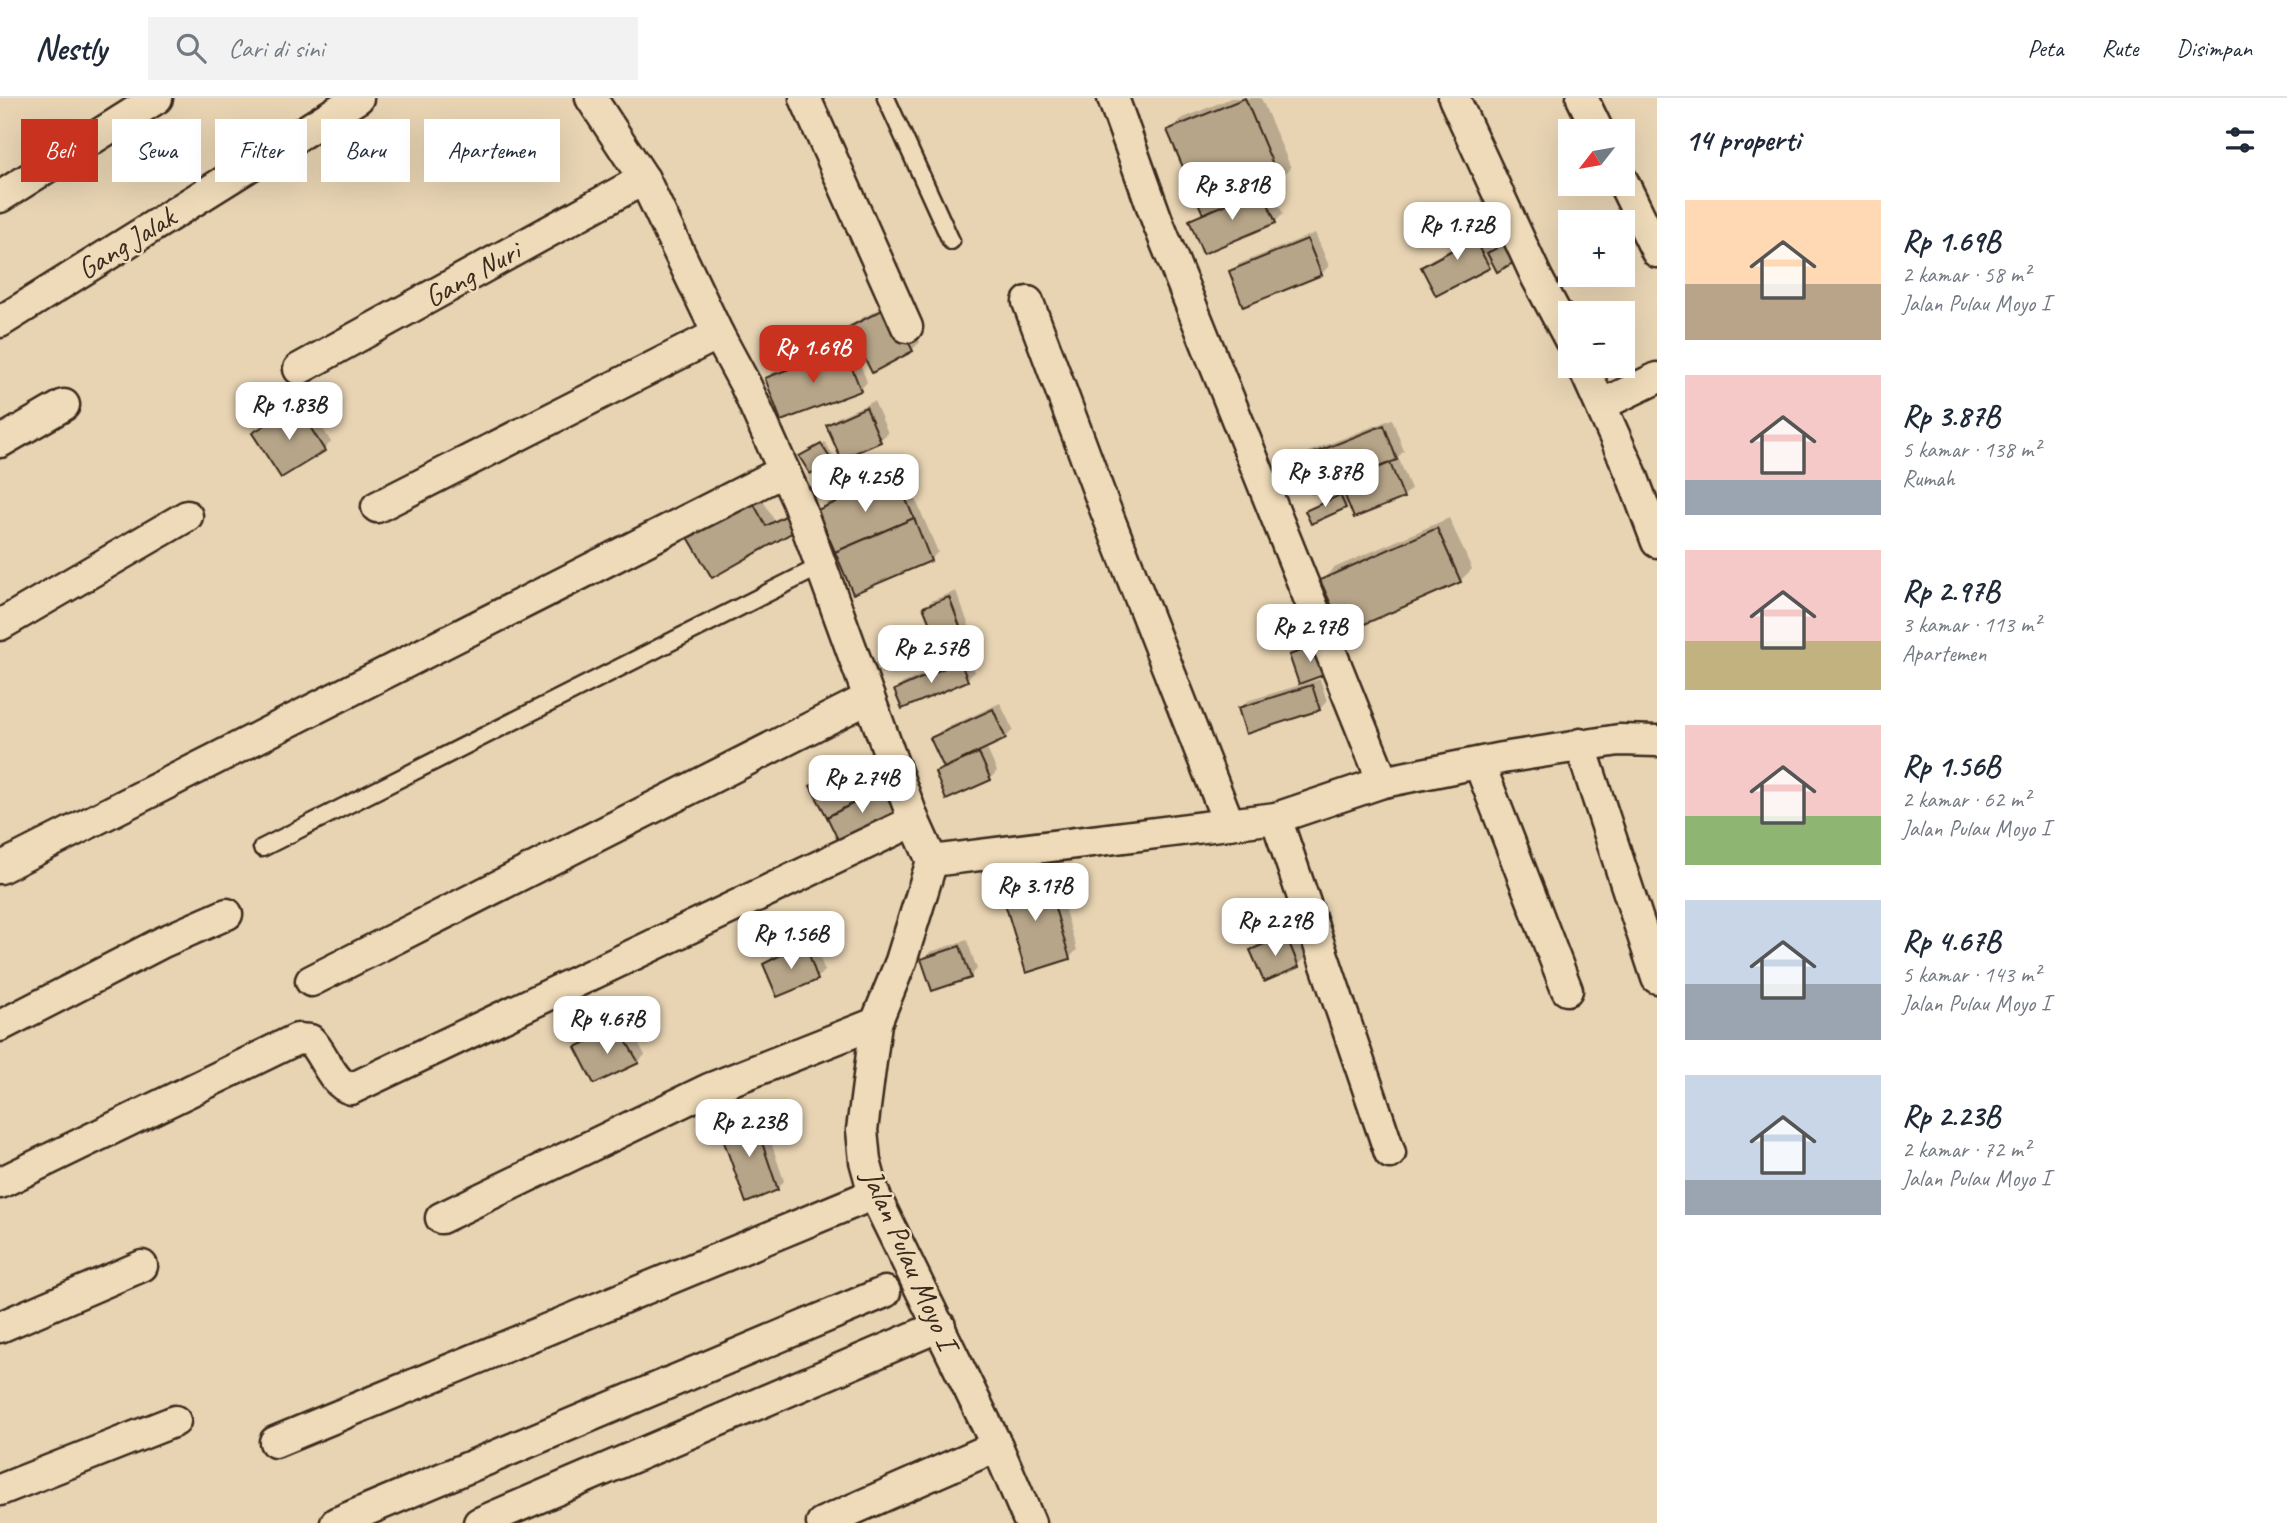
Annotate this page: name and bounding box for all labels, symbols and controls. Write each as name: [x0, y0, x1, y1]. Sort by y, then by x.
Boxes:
search box: [148, 17, 638, 80]
text: Nestly: [35, 27, 106, 69]
icon: search: [172, 29, 210, 67]
text: Cari di sini: [228, 32, 324, 65]
text: Peta: [2027, 33, 2063, 63]
text: Rute: [2101, 33, 2138, 63]
text: Disimpan: [2176, 33, 2252, 63]
chip: Beli: [21, 119, 98, 182]
chip: Sewa: [112, 119, 201, 182]
chip: Filter: [215, 119, 307, 182]
chip: Baru: [321, 119, 410, 182]
chip: Apartemen: [424, 119, 560, 182]
north arrow: [1558, 119, 1634, 196]
map controls: [1558, 119, 1635, 378]
text: 14 properti: [1685, 121, 1800, 159]
icon: filters: [2221, 121, 2259, 159]
pin: Rp 3.81B: [1160, 162, 1304, 222]
text: Rp 3.81B: [1195, 170, 1269, 199]
street label: Gang Jalak: [70, 197, 184, 288]
pin: Rp 1.72B: [1385, 202, 1529, 262]
text: Rp 1.72B: [1420, 210, 1494, 239]
button: +: [1558, 210, 1635, 287]
text: Rp 1.69B: [1902, 222, 2000, 260]
icon: home: [1741, 228, 1825, 312]
street label: Gang Nuri: [417, 231, 529, 316]
text: 2 kamar · 58 m²: [1902, 260, 2030, 289]
text: Jalan Pulau Moyo I: [1902, 289, 2050, 318]
button: −: [1558, 301, 1635, 378]
pin: Rp 1.69B: [741, 326, 885, 385]
text: Rp 1.69B: [775, 333, 851, 362]
pin: Rp 1.83B: [217, 382, 361, 442]
text: Rp 1.83B: [252, 390, 326, 419]
text: Rp 3.87B: [1902, 397, 2000, 435]
icon: home: [1741, 403, 1825, 487]
text: 5 kamar · 138 m²: [1902, 435, 2040, 464]
pin: Rp 3.87B: [1253, 450, 1397, 509]
pin: Rp 4.25B: [793, 454, 937, 514]
text: Rp 3.87B: [1288, 457, 1362, 486]
text: Rp 4.25B: [828, 462, 902, 491]
text: Rumah: [1902, 464, 1955, 493]
text: Rp 2.97B: [1902, 572, 1999, 610]
icon: home: [1741, 578, 1825, 662]
pin: Rp 2.97B: [1238, 604, 1382, 664]
text: 3 kamar · 113 m²: [1902, 610, 2040, 639]
text: Rp 2.97B: [1273, 612, 1347, 641]
pin: Rp 2.57B: [859, 626, 1003, 685]
text: Rp 2.57B: [894, 633, 968, 662]
text: Apartemen: [1902, 639, 1986, 668]
text: Rp 1.56B: [1902, 747, 2000, 785]
icon: home: [1741, 753, 1825, 837]
pin: Rp 2.74B: [790, 756, 934, 815]
text: Rp 2.74B: [825, 763, 899, 792]
text: 2 kamar · 62 m²: [1902, 785, 2030, 814]
text: Jalan Pulau Moyo I: [1902, 814, 2050, 843]
pin: Rp 3.17B: [963, 864, 1107, 923]
text: Rp 3.17B: [998, 871, 1072, 900]
pin: Rp 2.29B: [1203, 898, 1347, 958]
text: Rp 2.29B: [1238, 906, 1312, 935]
pin: Rp 1.56B: [719, 912, 863, 971]
text: Rp 1.56B: [754, 919, 828, 948]
text: Rp 4.67B: [1902, 922, 2000, 960]
icon: home: [1741, 928, 1825, 1012]
text: 5 kamar · 143 m²: [1902, 960, 2040, 989]
text: Jalan Pulau Moyo I: [1902, 989, 2050, 1018]
pin: Rp 4.67B: [535, 996, 679, 1056]
text: Rp 4.67B: [569, 1004, 645, 1033]
text: Rp 2.23B: [1902, 1097, 2000, 1135]
pin: Rp 2.23B: [677, 1100, 821, 1159]
icon: home: [1741, 1103, 1825, 1187]
text: Rp 2.23B: [712, 1107, 786, 1136]
text: 2 kamar · 72 m²: [1902, 1135, 2030, 1164]
street label: Jalan Pulau Moyo I: [853, 1161, 969, 1361]
text: Jalan Pulau Moyo I: [1902, 1164, 2050, 1193]

